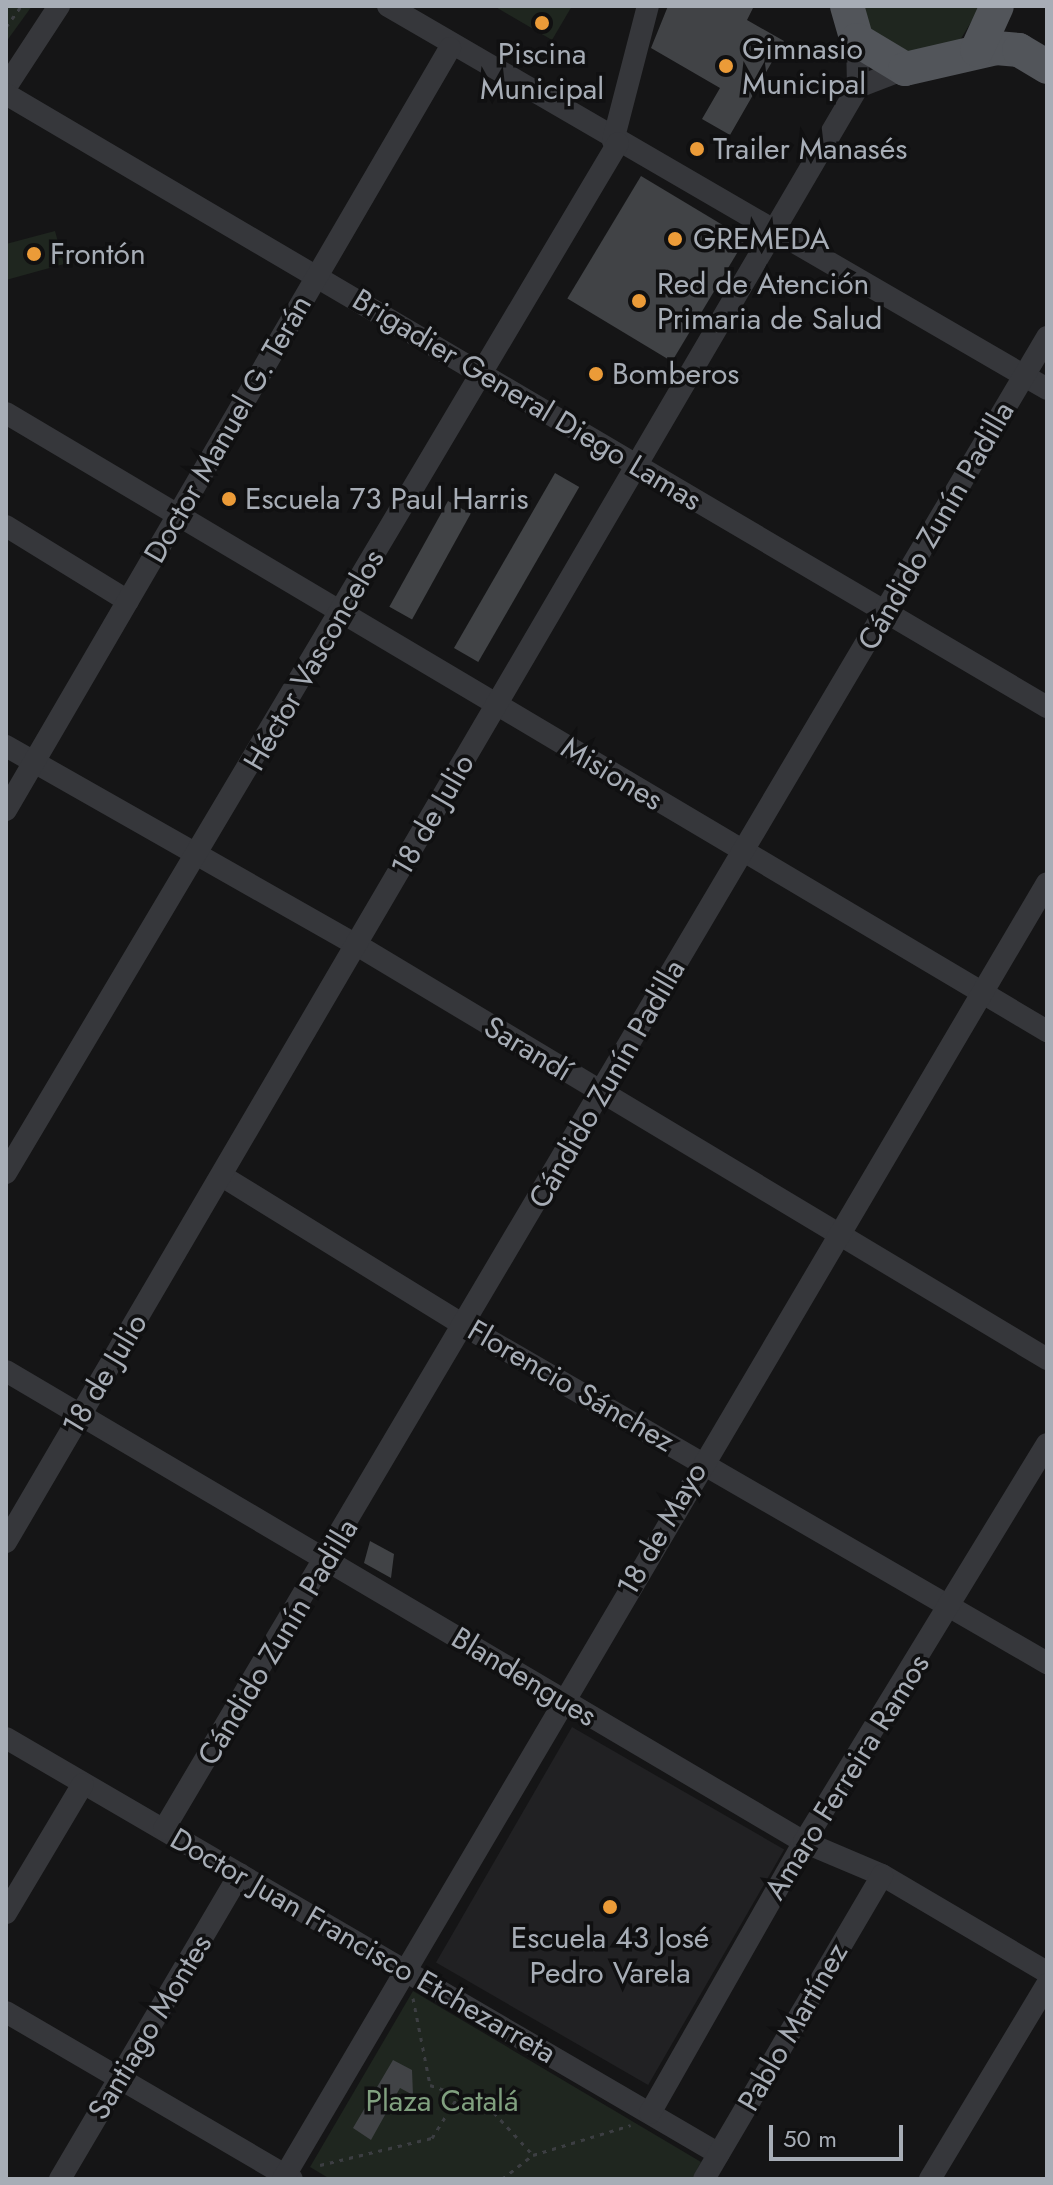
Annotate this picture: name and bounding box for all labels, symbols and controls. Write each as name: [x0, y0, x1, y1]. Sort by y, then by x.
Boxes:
marker: Piscina Municipal: [533, 14, 551, 32]
place label: Gimnasio Municipal: [742, 31, 866, 102]
place label: Piscina Municipal: [480, 36, 604, 106]
marker: Gimnasio Municipal: [717, 57, 735, 75]
place label: Trailer Manasés: [713, 131, 907, 167]
marker: Trailer Manasés: [688, 140, 706, 158]
place label: GREMEDA: [693, 221, 830, 257]
marker: GREMEDA: [664, 228, 686, 250]
place label: Frontón: [50, 236, 146, 272]
marker: Frontón: [25, 245, 43, 263]
place label: Red de Atención Primaria de Salud: [657, 266, 882, 336]
street label: Brigadier General Diego Lamas: [346, 281, 708, 519]
street label: Doctor Manuel G. Terán: [137, 289, 319, 569]
marker: Red de Atención Primaria de Salud: [628, 290, 650, 312]
place label: Bomberos: [612, 356, 739, 392]
marker: Bomberos: [587, 365, 605, 383]
street label: Cándido Zunín Padilla: [850, 395, 1022, 657]
place label: Escuela 73 Paul Harris: [245, 481, 529, 517]
marker: Escuela 73 Paul Harris: [220, 490, 238, 508]
street label: Héctor Vasconcelos: [236, 543, 392, 777]
street label: Misiones: [555, 730, 669, 818]
street label: 18 de Julio: [384, 748, 482, 882]
street label: Cándido Zunín Padilla: [521, 953, 693, 1215]
street label: Sarandí: [477, 1009, 579, 1089]
street label: 18 de Julio: [55, 1307, 155, 1441]
street label: Florencio Sánchez: [461, 1312, 681, 1460]
street label: 18 de Mayo: [609, 1456, 715, 1602]
street label: Cándido Zunín Padilla: [190, 1512, 366, 1772]
street label: Blandengues: [445, 1620, 603, 1734]
street label: Amaro Ferreira Ramos: [757, 1648, 937, 1906]
street label: Doctor Juan Francisco Etchezarreta: [164, 1821, 562, 2071]
marker: Escuela 43 José Pedro Varela: [601, 1898, 619, 1916]
place label: Escuela 43 José Pedro Varela: [511, 1920, 709, 1990]
street label: Santiago Montes: [81, 1928, 219, 2126]
street label: Pablo Martínez: [730, 1937, 856, 2117]
park label: Plaza Catalá: [365, 2083, 519, 2119]
scale bar: [773, 2109, 907, 2159]
text: 50 m: [783, 2121, 837, 2156]

